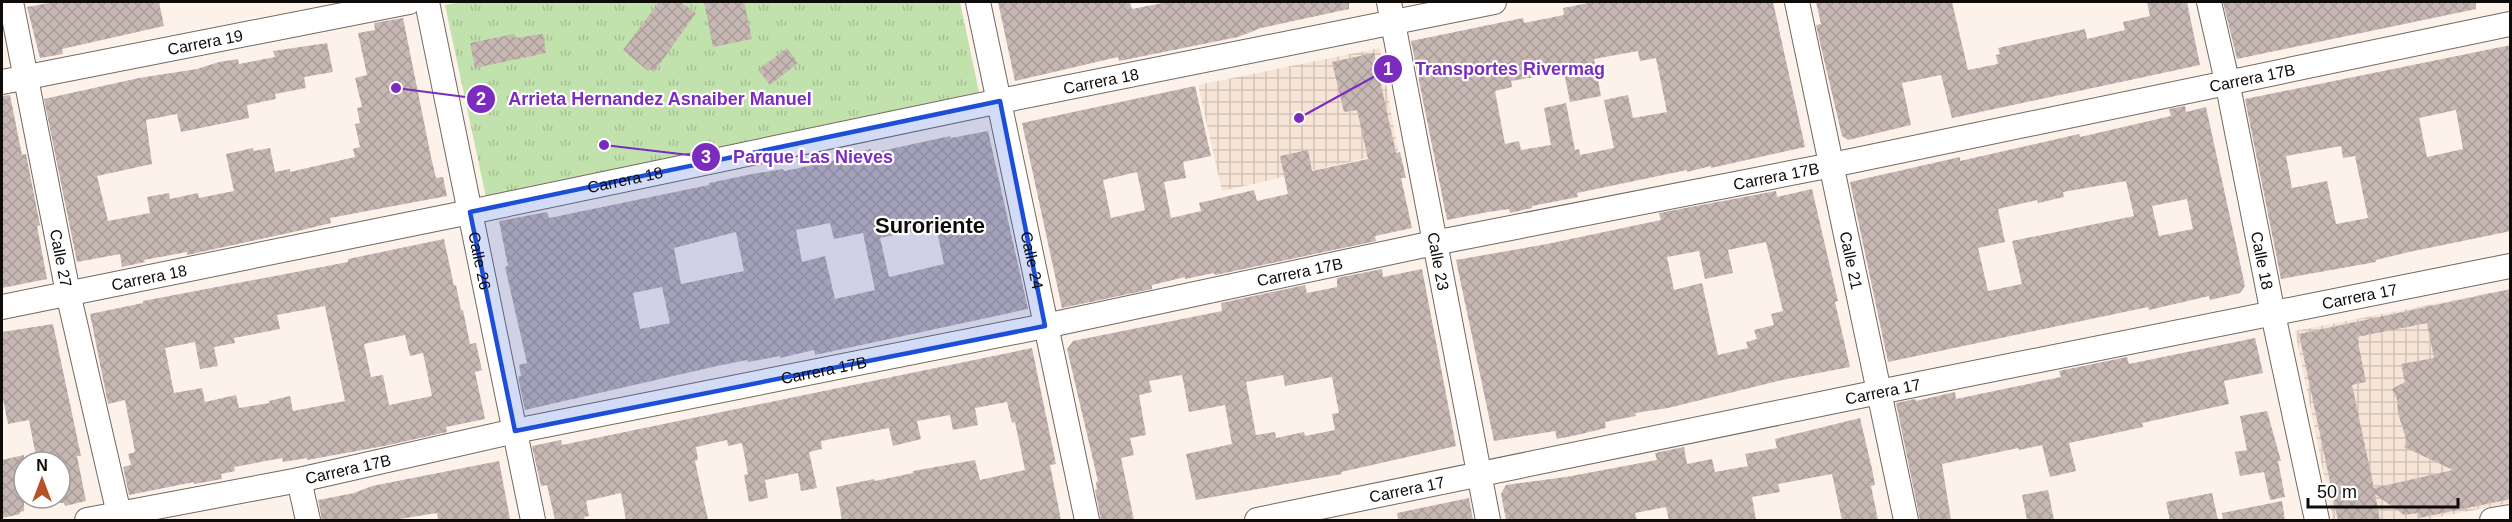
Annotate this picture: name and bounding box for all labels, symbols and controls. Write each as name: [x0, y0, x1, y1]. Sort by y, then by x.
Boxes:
street label: Carrera 19: [166, 27, 244, 58]
callout: Transportes Rivermag: [1373, 51, 1617, 87]
text: 1: [1383, 59, 1393, 79]
text: Transportes Rivermag: [1415, 59, 1605, 79]
street label: Carrera 17B: [2208, 61, 2297, 95]
street label: Carrera 18: [1062, 65, 1140, 97]
callout: Arrieta Hernandez Asnaiber Manuel: [466, 81, 824, 117]
text: 2: [476, 89, 486, 109]
text: Arrieta Hernandez Asnaiber Manuel: [508, 89, 812, 109]
callout: Parque Las Nieves: [691, 139, 905, 175]
text: 3: [701, 147, 711, 167]
text: Parque Las Nieves: [733, 147, 893, 167]
street label: Carrera 17B: [1732, 160, 1821, 193]
street label: Carrera 18: [586, 164, 664, 196]
district label: Suroriente: [875, 213, 985, 238]
street label: Calle 27: [47, 228, 75, 289]
street label: Calle 26: [465, 230, 494, 291]
street label: Calle 24: [1018, 230, 1046, 291]
street label: Calle 21: [1837, 230, 1865, 291]
street label: Calle 18: [2248, 230, 2276, 291]
street label: Calle 23: [1424, 231, 1452, 292]
street label: Carrera 17B: [1255, 255, 1344, 290]
street label: Carrera 18: [110, 262, 188, 294]
street label: Carrera 17: [2320, 281, 2399, 312]
street label: Carrera 17B: [779, 354, 868, 387]
street label: Carrera 17: [1844, 376, 1922, 408]
north arrow: [12, 450, 72, 510]
street label: Carrera 17B: [304, 451, 393, 487]
text: N: [36, 457, 48, 474]
scale bar: [2308, 471, 2458, 509]
street label: Carrera 17: [1368, 474, 1446, 506]
text: 50 m: [2317, 482, 2357, 502]

